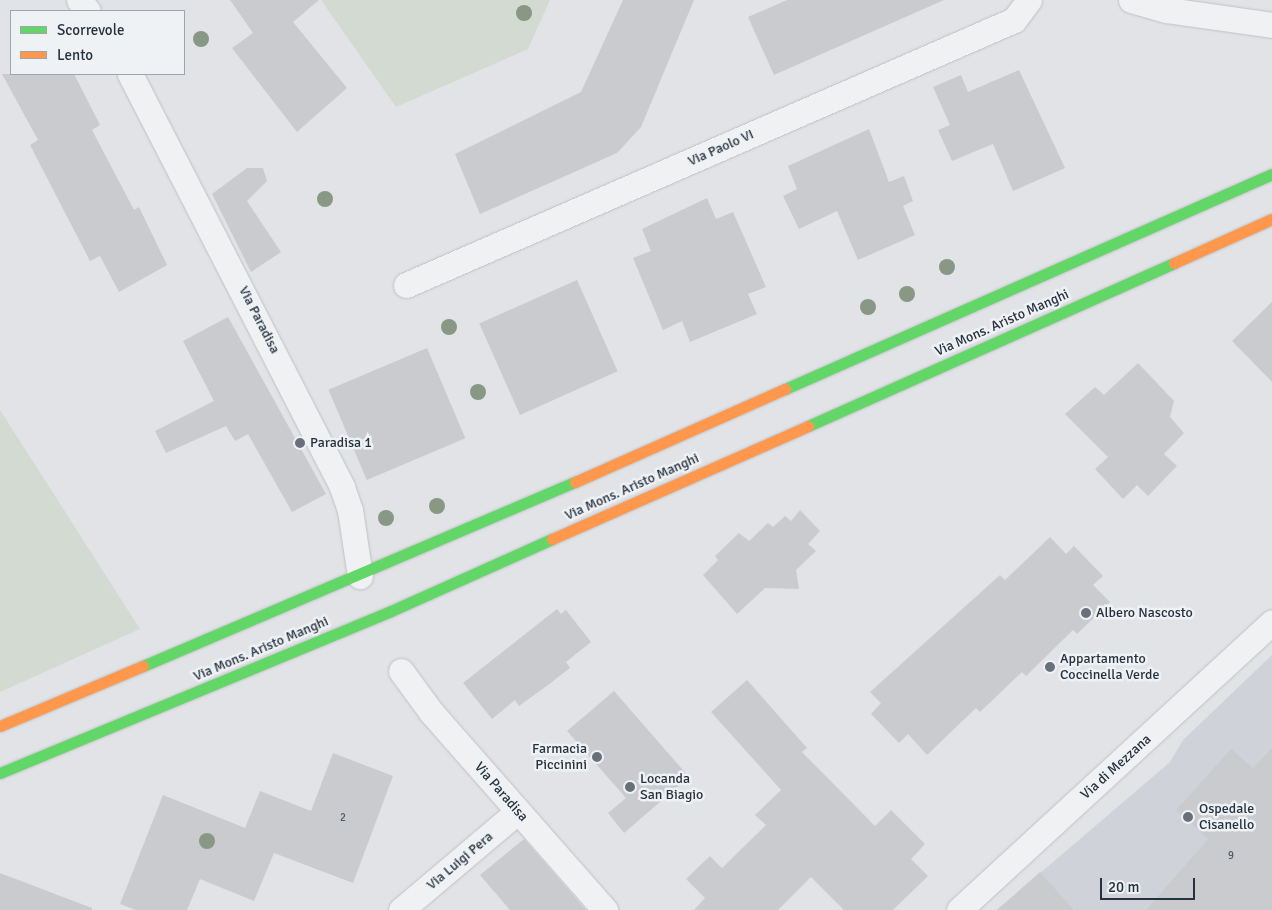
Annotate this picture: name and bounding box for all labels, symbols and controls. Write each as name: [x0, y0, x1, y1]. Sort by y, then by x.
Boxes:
legend: [10, 10, 185, 75]
text: Scorrevole: [57, 21, 124, 39]
text: Lento: [57, 46, 93, 64]
street label: Via Paolo VI: [685, 126, 757, 170]
street label: Via Paradisa: [235, 284, 283, 356]
street label: Via Mons. Aristo Manghi: [932, 286, 1072, 360]
place label: Paradisa 1: [310, 435, 372, 451]
marker: Paradisa 1: [294, 437, 306, 449]
street label: Via Mons. Aristo Manghi: [562, 450, 702, 524]
place label: Albero Nascosto: [1096, 605, 1193, 621]
marker: Albero Nascosto: [1080, 607, 1092, 619]
street label: Via Mons. Aristo Manghi: [191, 613, 331, 685]
place label: Appartamento Coccinella Verde: [1060, 651, 1159, 684]
marker: Appartamento Coccinella Verde: [1044, 661, 1056, 673]
street label: Via di Mezzana: [1077, 731, 1155, 803]
place label: Farmacia Piccinini: [532, 741, 587, 774]
marker: Farmacia Piccinini: [591, 751, 603, 763]
street label: Via Paradisa: [471, 759, 531, 825]
place label: Locanda San Biagio: [640, 771, 703, 804]
marker: Locanda San Biagio: [624, 781, 636, 793]
place label: Ospedale Cisanello: [1199, 801, 1254, 834]
marker: Ospedale Cisanello: [1181, 810, 1195, 824]
house number: 2: [340, 811, 346, 825]
street label: Via Luigi Pera: [423, 828, 497, 894]
house number: 9: [1228, 849, 1234, 863]
scale bar: [1102, 868, 1197, 900]
text: 20 m: [1108, 878, 1139, 896]

